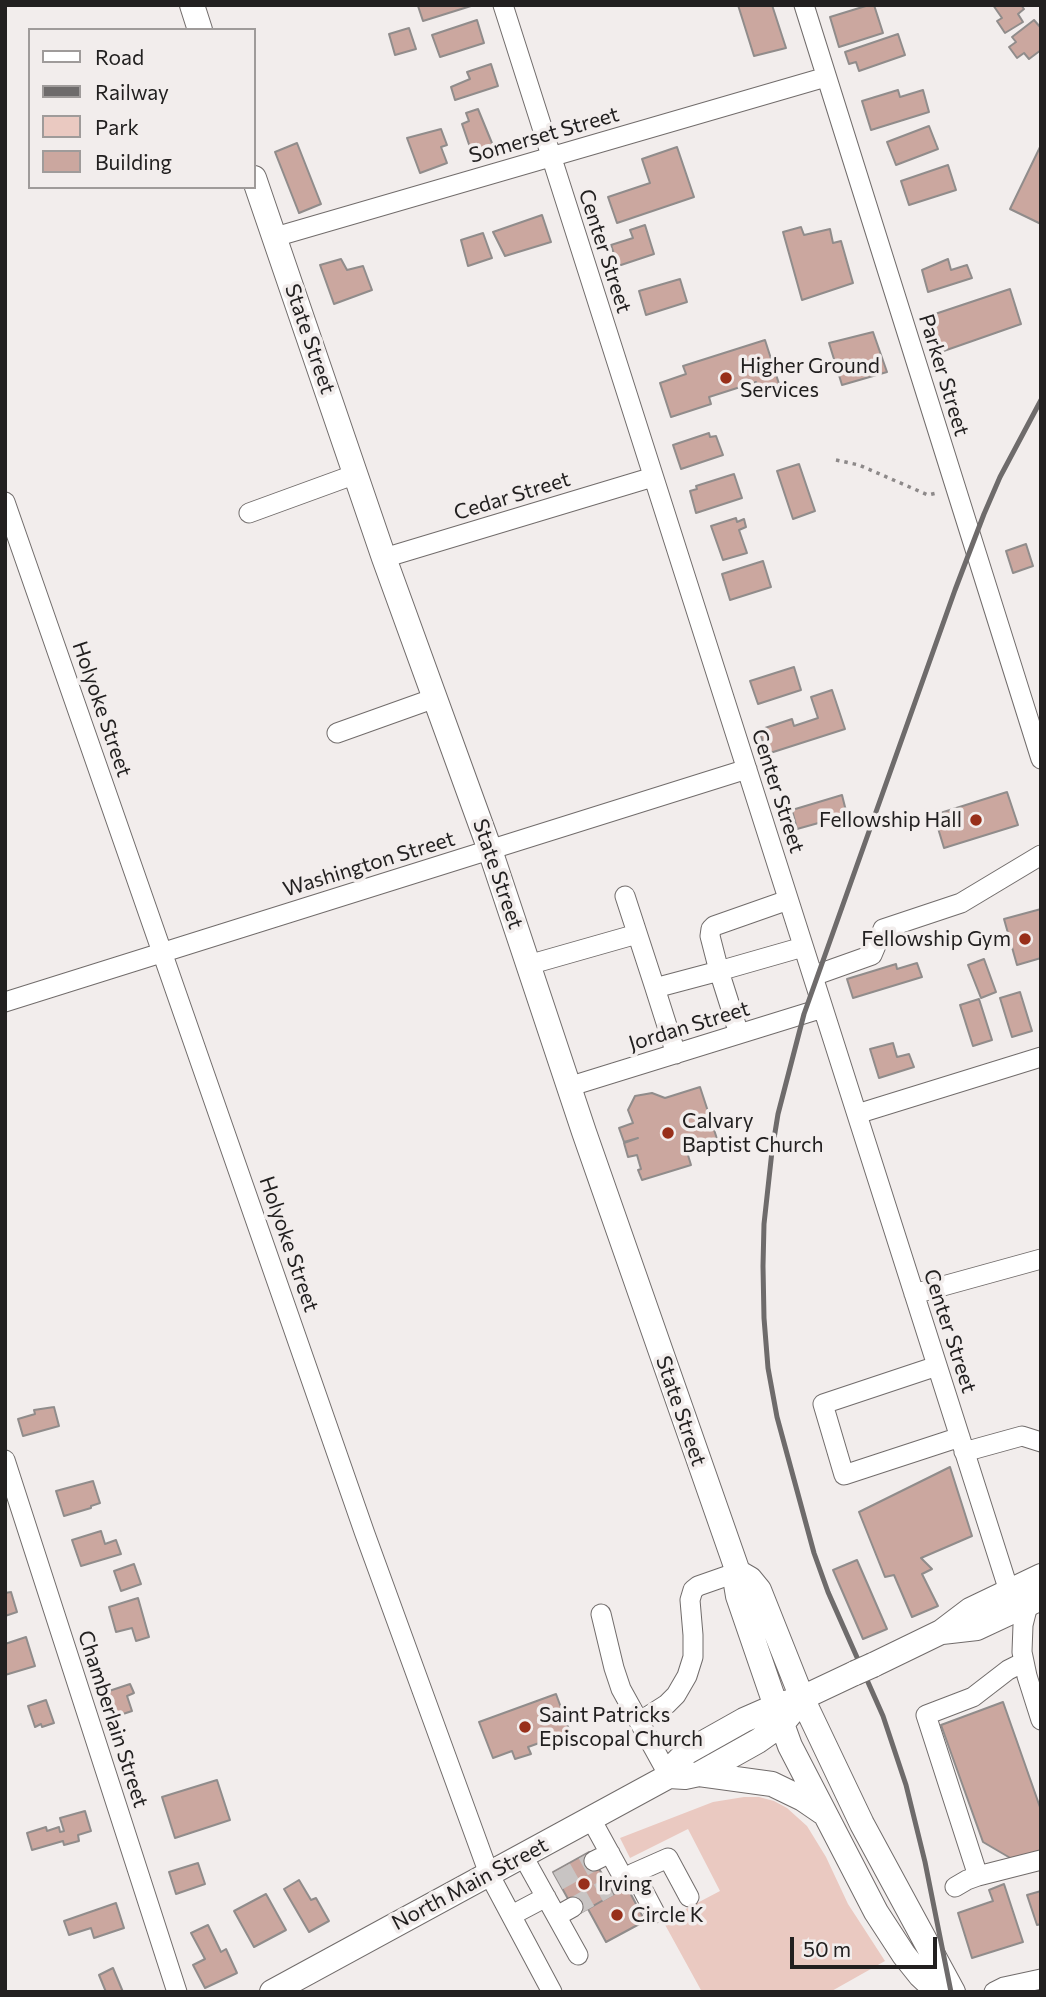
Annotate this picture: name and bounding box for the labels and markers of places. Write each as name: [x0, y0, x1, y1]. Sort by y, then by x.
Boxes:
place label: Higher Ground Services: [740, 353, 880, 403]
marker: Higher Ground Services: [718, 370, 734, 386]
place label: Fellowship Hall: [819, 807, 962, 833]
marker: Fellowship Hall: [968, 812, 984, 828]
place label: Fellowship Gym: [861, 926, 1011, 952]
marker: Fellowship Gym: [1017, 931, 1033, 947]
place label: Calvary Baptist Church: [682, 1108, 824, 1158]
marker: Calvary Baptist Church: [660, 1125, 676, 1141]
place label: Saint Patricks Episcopal Church: [539, 1702, 703, 1752]
marker: Saint Patricks Episcopal Church: [517, 1719, 533, 1735]
place label: Irving: [598, 1871, 652, 1897]
marker: Irving: [576, 1876, 592, 1892]
place label: Circle K: [631, 1902, 704, 1928]
marker: Circle K: [609, 1907, 625, 1923]

